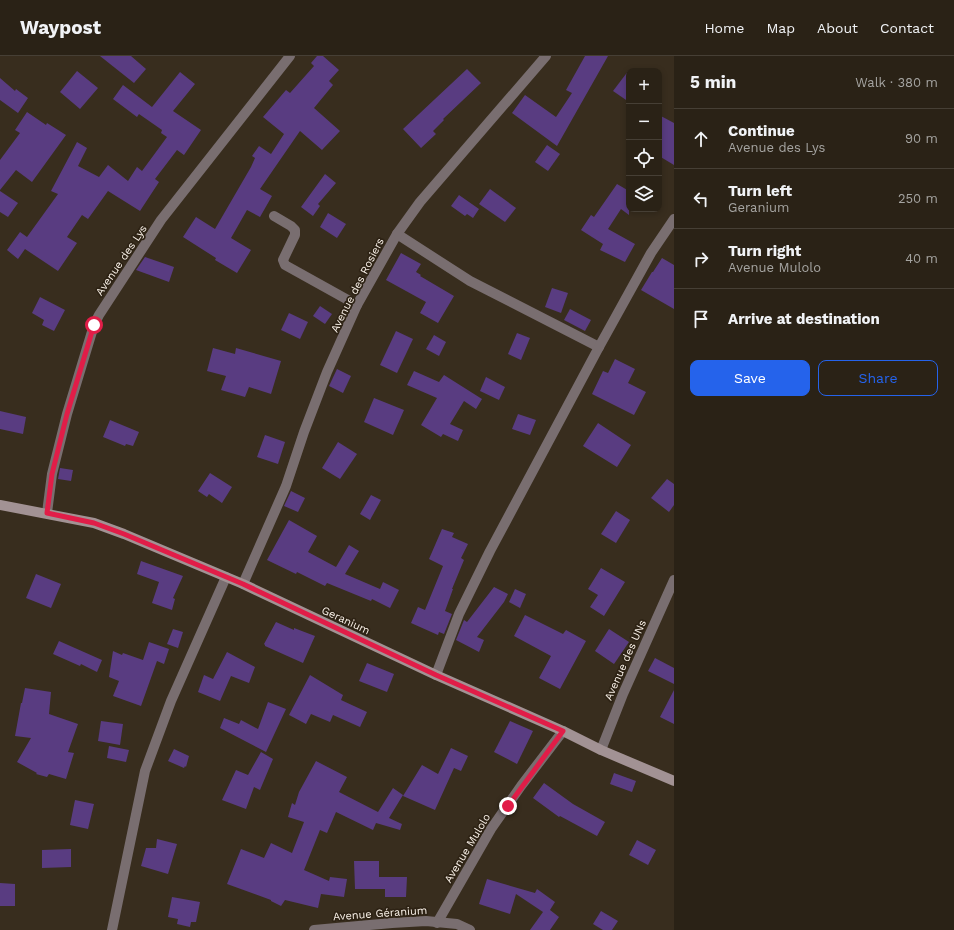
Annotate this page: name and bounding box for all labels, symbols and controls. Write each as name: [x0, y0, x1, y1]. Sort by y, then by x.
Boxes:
text: Waypost: [20, 16, 101, 39]
text: Home: [704, 20, 744, 36]
text: Map: [766, 20, 795, 36]
text: About: [817, 20, 858, 36]
text: Contact: [880, 20, 934, 36]
map controls: [626, 68, 662, 212]
button: +: [626, 68, 662, 104]
text: 5 min: [690, 72, 736, 92]
text: Walk · 380 m: [855, 75, 938, 90]
button: −: [626, 104, 662, 140]
text: Continue: [728, 122, 795, 140]
icon: ahead: [690, 128, 712, 150]
text: 90 m: [905, 131, 938, 146]
button: locate: [626, 140, 662, 176]
text: Avenue des Lys: [728, 140, 825, 155]
button: layers: [626, 176, 662, 212]
text: Turn left: [728, 182, 792, 200]
icon: left: [690, 188, 712, 210]
text: 250 m: [898, 191, 938, 206]
text: Geranium: [728, 200, 789, 215]
street label: Avenue des Lys: [93, 222, 150, 298]
street label: Avenue des Rosiers: [328, 236, 387, 335]
text: Turn right: [728, 242, 801, 260]
icon: right: [690, 248, 712, 270]
text: 40 m: [905, 251, 938, 266]
text: Avenue Mulolo: [728, 260, 821, 275]
icon: arrive: [690, 308, 712, 330]
text: Arrive at destination: [728, 310, 880, 328]
route start: [85, 316, 103, 334]
button: Save: [690, 360, 810, 396]
button: Share: [818, 360, 938, 396]
street label: Geranium: [320, 604, 372, 637]
street label: Avenue des UNs: [602, 618, 649, 703]
route end: [499, 797, 517, 815]
street label: Avenue Mulolo: [442, 811, 493, 885]
street label: Avenue Géranium: [332, 904, 428, 923]

